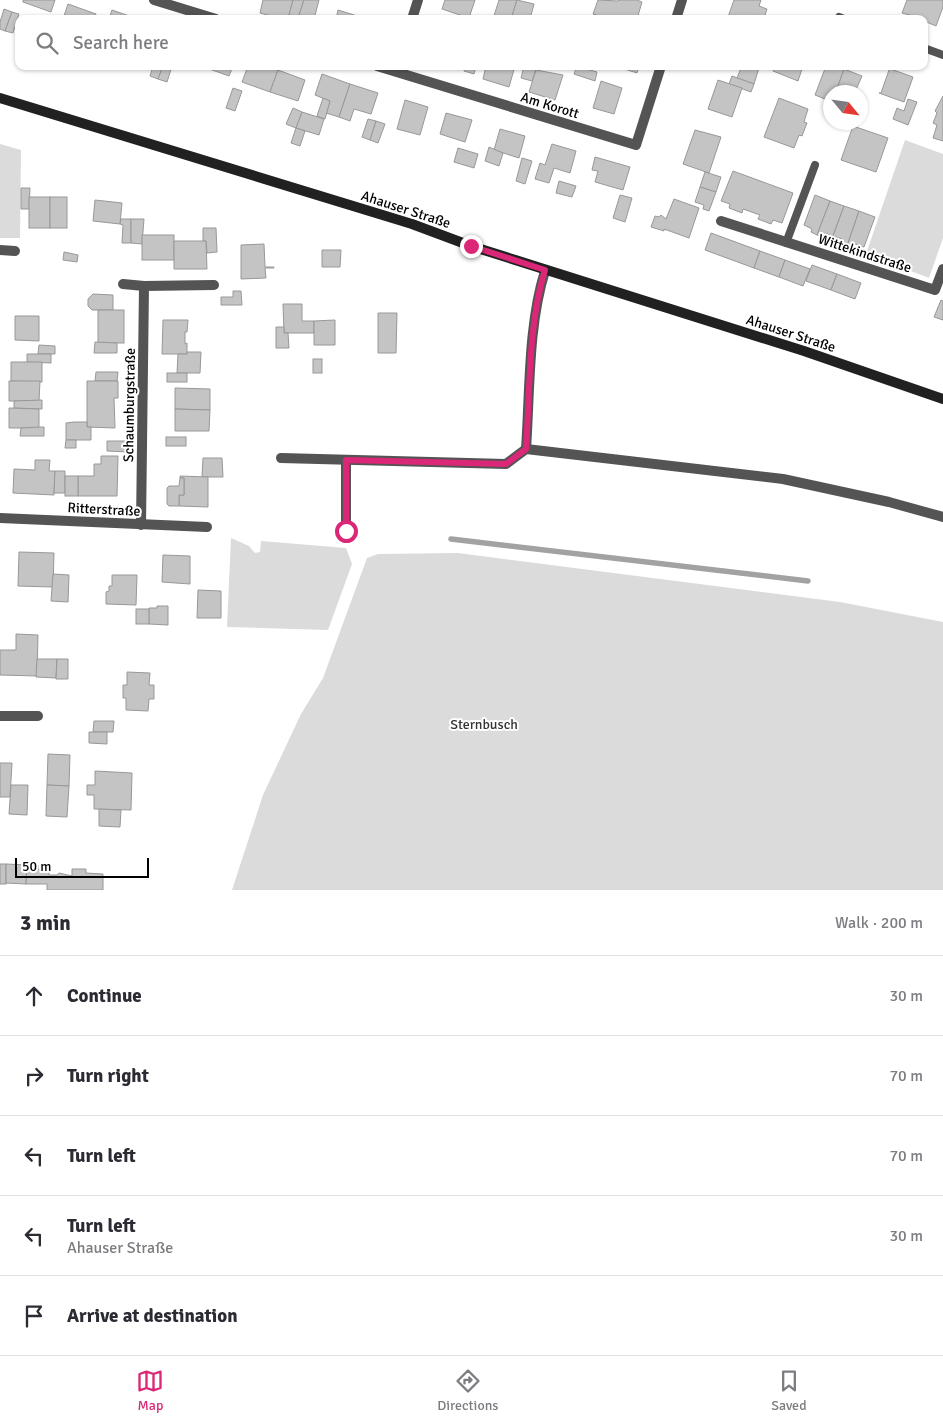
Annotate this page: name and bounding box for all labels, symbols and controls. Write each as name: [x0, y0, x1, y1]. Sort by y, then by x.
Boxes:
search box: [15, 15, 928, 70]
icon: search: [33, 29, 61, 57]
text: Search here: [73, 31, 169, 55]
north arrow: [823, 85, 868, 130]
street label: Am Korott: [519, 89, 581, 122]
street label: Ahauser Straße: [359, 187, 453, 232]
street label: Wittekindstraße: [816, 230, 914, 277]
route end: [460, 235, 483, 258]
street label: Ahauser Straße: [744, 311, 838, 356]
street label: Schaumburgstraße: [120, 348, 139, 462]
street label: Ritterstraße: [67, 499, 141, 520]
route start: [335, 520, 358, 543]
park label: Sternbusch: [450, 716, 518, 733]
scale bar: [15, 855, 149, 878]
text: 50 m: [22, 858, 51, 875]
text: 3 min: [20, 910, 71, 936]
text: Walk · 200 m: [835, 913, 923, 933]
icon: ahead: [20, 982, 48, 1010]
text: Continue: [67, 984, 142, 1008]
text: 30 m: [889, 986, 923, 1006]
icon: right: [20, 1062, 48, 1090]
text: Turn right: [67, 1064, 149, 1088]
text: 70 m: [889, 1066, 923, 1086]
icon: left: [20, 1142, 48, 1170]
text: Turn left: [67, 1144, 136, 1168]
text: 70 m: [889, 1146, 923, 1166]
text: Turn left: [67, 1214, 136, 1238]
icon: left: [20, 1222, 48, 1250]
text: 30 m: [889, 1226, 923, 1246]
text: Ahauser Straße: [67, 1238, 173, 1258]
icon: arrive: [20, 1302, 48, 1330]
text: Arrive at destination: [67, 1304, 238, 1328]
tab: Map: [136, 1367, 164, 1414]
tab: Directions: [437, 1367, 498, 1414]
tab: Saved: [771, 1367, 807, 1414]

